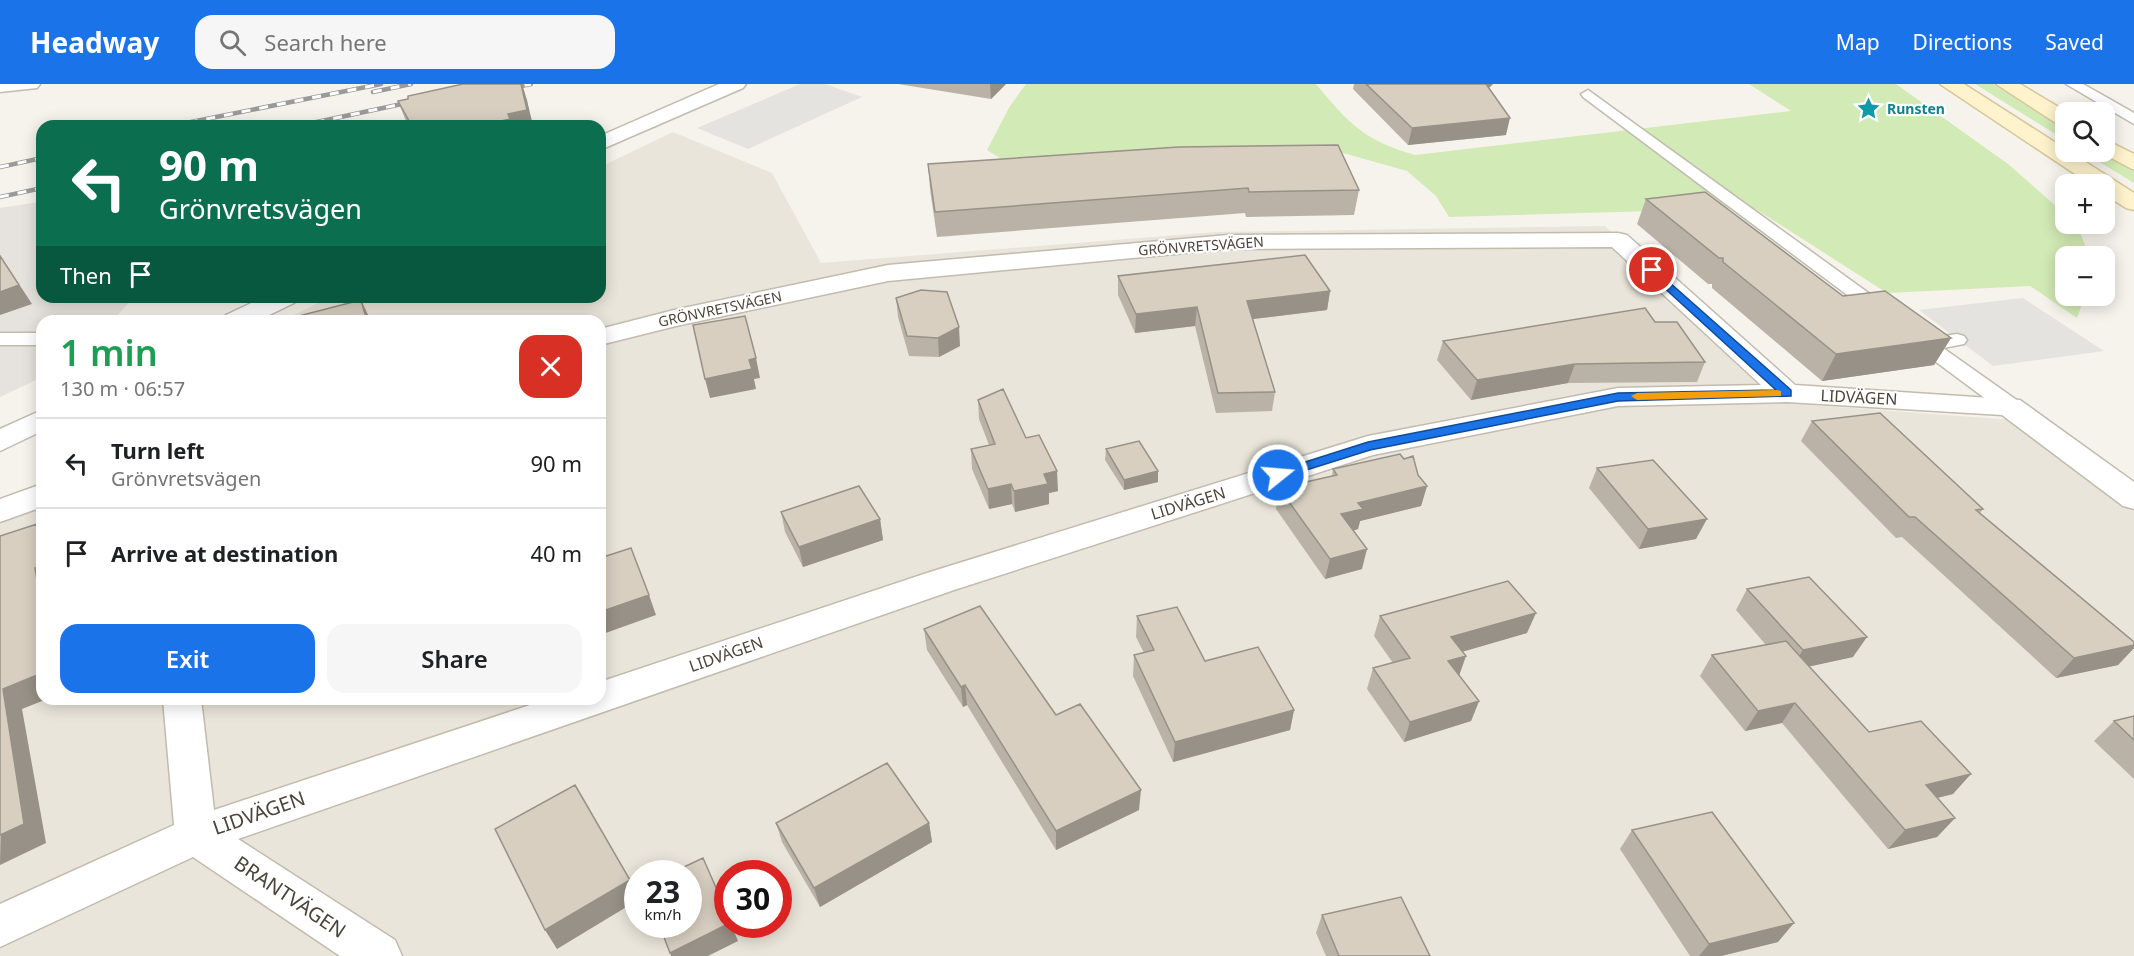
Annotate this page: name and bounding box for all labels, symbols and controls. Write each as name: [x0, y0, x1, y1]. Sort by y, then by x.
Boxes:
search box: [195, 15, 615, 69]
text: Headway: [30, 23, 159, 61]
icon: search: [216, 26, 249, 59]
text: Search here: [264, 27, 387, 57]
text: Map: [1836, 28, 1880, 56]
text: Directions: [1913, 28, 2012, 56]
text: Saved: [2045, 28, 2104, 56]
place icon: Runsten: [1856, 96, 1882, 122]
place label: Runsten: [1887, 99, 1945, 118]
map controls: [2055, 102, 2115, 306]
button: search: [2055, 102, 2115, 162]
text: 90 m: [159, 136, 259, 193]
icon: left: [60, 144, 138, 222]
button: +: [2055, 174, 2115, 234]
text: Grönvretsvägen: [159, 190, 362, 227]
street label: GRÖNVRETSVÄGEN: [1137, 232, 1264, 259]
pin: [1626, 244, 1677, 295]
button: −: [2055, 246, 2115, 306]
icon: arrive: [1635, 253, 1668, 286]
icon: arrive: [124, 258, 157, 291]
text: Then: [60, 260, 112, 290]
street label: GRÖNVRETSVÄGEN: [656, 286, 783, 331]
text: 1 min: [60, 328, 158, 377]
button: close: [519, 335, 582, 398]
text: 130 m · 06:57: [60, 375, 185, 402]
street label: LIDVÄGEN: [1820, 384, 1898, 410]
text: Turn left: [111, 435, 205, 465]
position arrow: [1246, 443, 1310, 507]
icon: left: [60, 447, 93, 480]
text: 90 m: [531, 448, 582, 478]
text: Grönvretsvägen: [111, 465, 261, 492]
street label: LIDVÄGEN: [1148, 481, 1228, 525]
icon: arrive: [60, 537, 93, 570]
text: Arrive at destination: [111, 538, 338, 568]
text: 40 m: [531, 538, 582, 568]
button: Exit: [60, 624, 315, 693]
button: Share: [327, 624, 582, 693]
street label: LIDVÄGEN: [686, 631, 766, 677]
street label: LIDVÄGEN: [209, 784, 309, 841]
street label: BRANTVÄGEN: [229, 849, 351, 944]
speed limit sign: 30: [714, 860, 792, 938]
text: 23: [646, 871, 680, 912]
text: km/h: [645, 904, 681, 924]

